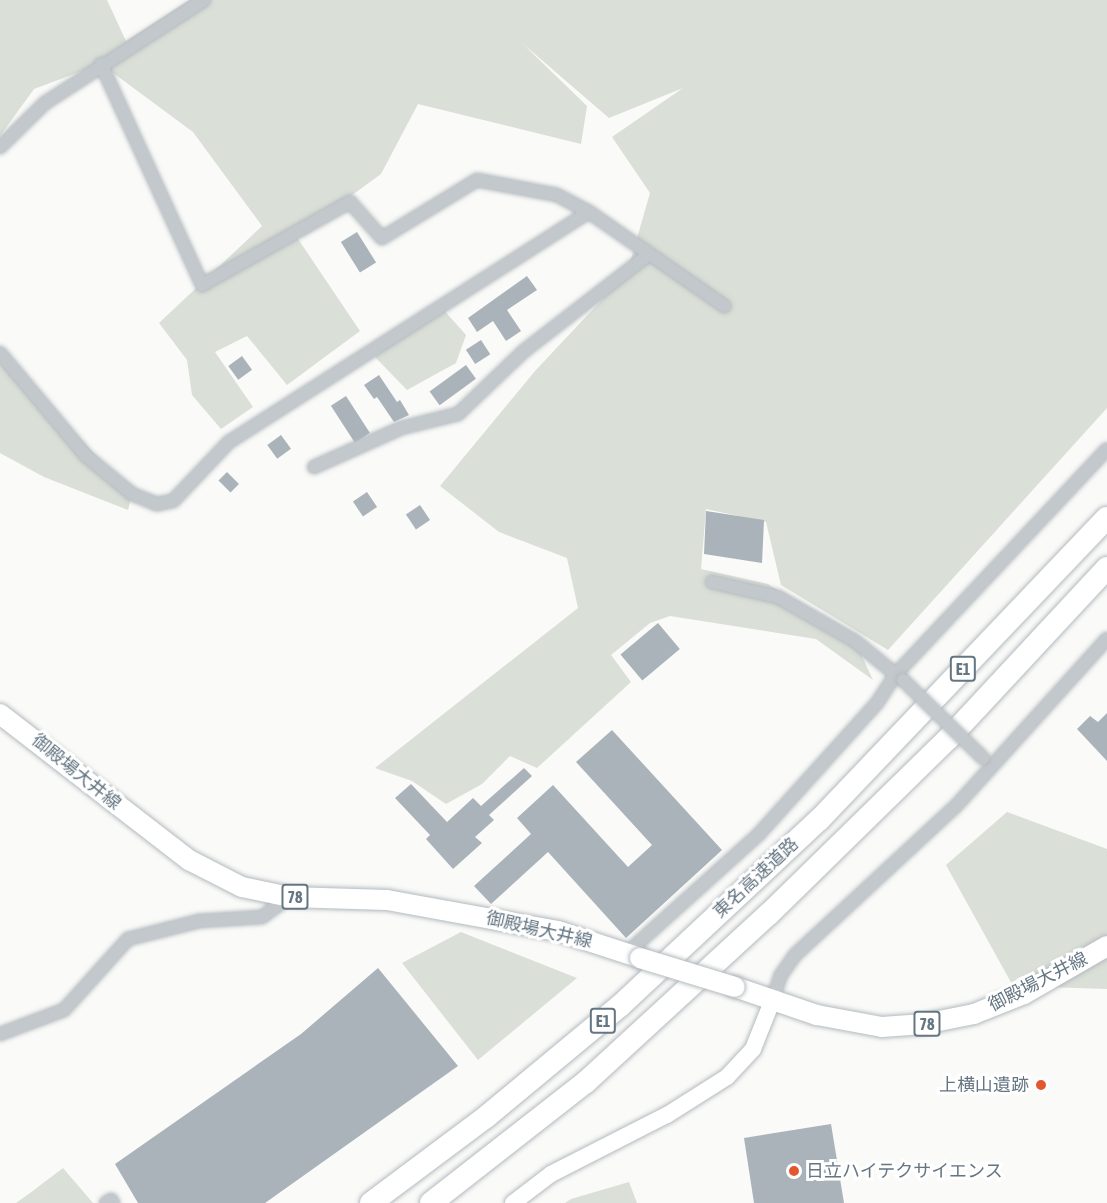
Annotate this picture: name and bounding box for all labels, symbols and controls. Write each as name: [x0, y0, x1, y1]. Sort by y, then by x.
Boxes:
road number: E1: [950, 656, 976, 682]
street label: 御殿場大井線: [27, 730, 125, 814]
street label: 東名高速道路: [709, 833, 803, 923]
road number: 78: [280, 884, 310, 910]
street label: 御殿場大井線: [484, 907, 594, 953]
street label: 御殿場大井線: [985, 948, 1091, 1016]
road number: E1: [590, 1008, 616, 1034]
road number: 78: [912, 1011, 942, 1037]
place label: 上横山遺跡: [939, 1074, 1029, 1096]
marker: 上横山遺跡: [1034, 1078, 1048, 1092]
place label: 日立ハイテクサイエンス: [806, 1160, 1004, 1182]
marker: 日立ハイテクサイエンス: [787, 1164, 801, 1178]

